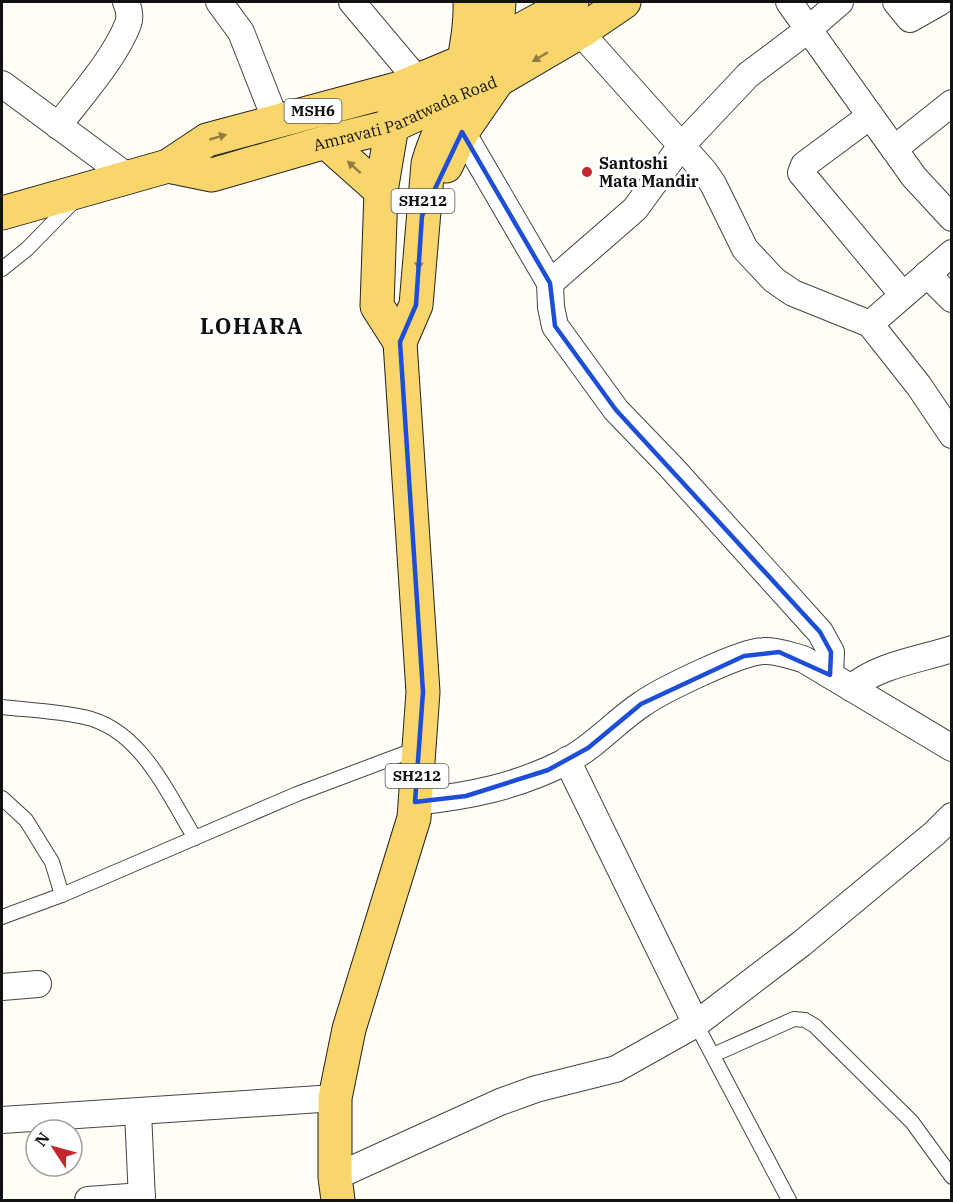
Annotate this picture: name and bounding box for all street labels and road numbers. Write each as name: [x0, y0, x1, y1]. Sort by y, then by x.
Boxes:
street label: Amravati Paratwada Road: [311, 71, 500, 155]
road number: MSH6: [284, 99, 342, 123]
road number: SH212: [392, 189, 454, 213]
road number: SH212: [386, 764, 448, 788]

